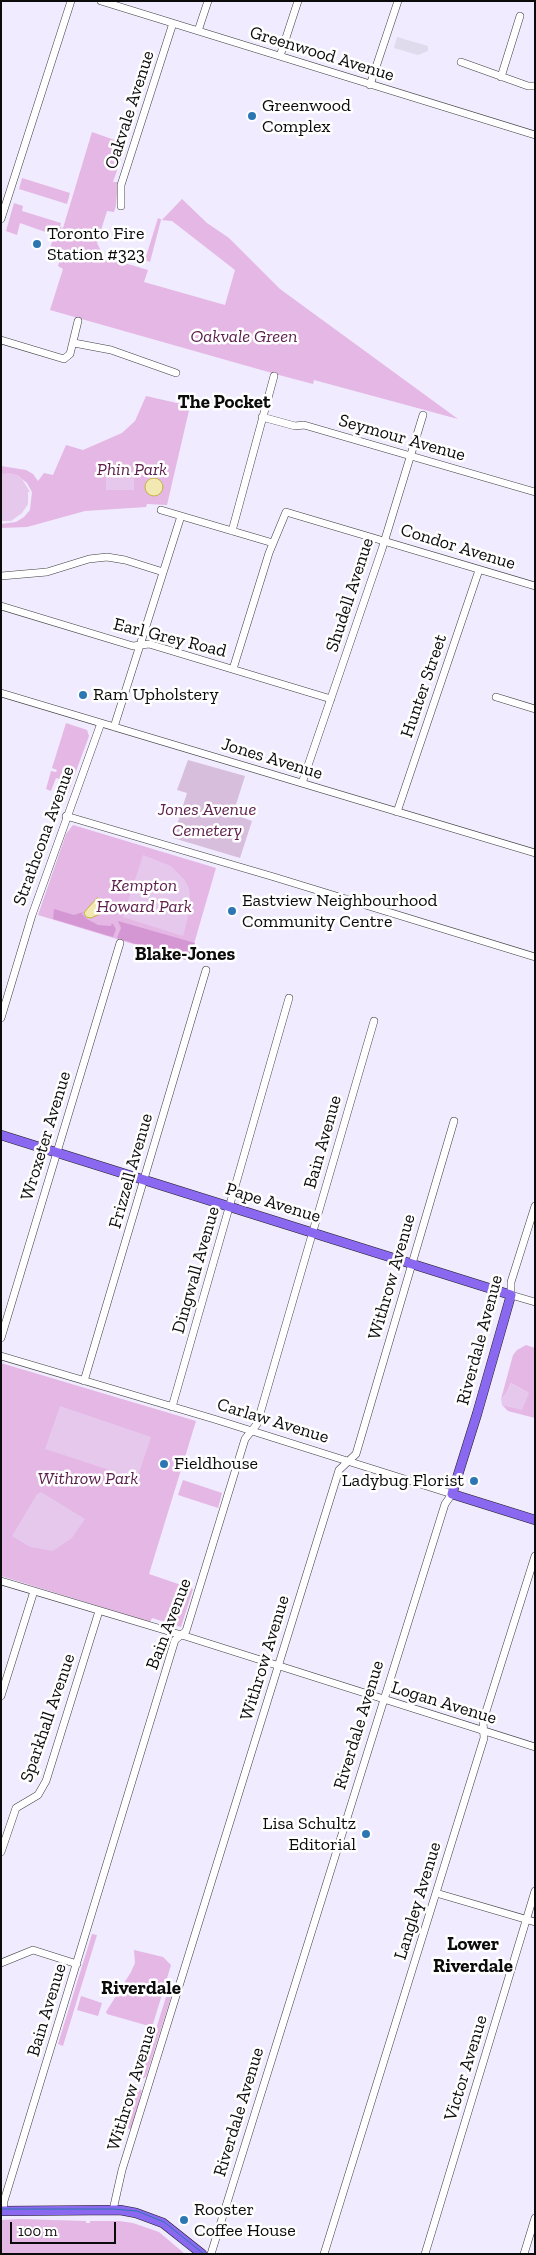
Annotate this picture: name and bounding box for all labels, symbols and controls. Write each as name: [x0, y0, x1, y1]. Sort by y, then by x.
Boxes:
street label: Greenwood Avenue: [247, 22, 397, 86]
street label: Oakvale Avenue: [101, 48, 159, 172]
place label: Greenwood Complex: [262, 95, 351, 138]
marker: Greenwood Complex: [246, 110, 258, 122]
place label: Toronto Fire Station #323: [47, 223, 145, 266]
marker: Toronto Fire Station #323: [31, 238, 43, 250]
park label: Oakvale Green: [191, 326, 297, 348]
district label: The Pocket: [177, 392, 271, 414]
street label: Seymour Avenue: [336, 410, 468, 466]
park label: Phin Park: [97, 459, 167, 481]
street label: Condor Avenue: [398, 519, 518, 575]
street label: Shudell Avenue: [321, 535, 379, 655]
street label: Earl Grey Road: [111, 614, 229, 662]
street label: Hunter Street: [396, 631, 452, 741]
place label: Ram Upholstery: [93, 684, 219, 706]
marker: Ram Upholstery: [77, 689, 89, 701]
street label: Jones Avenue: [219, 733, 325, 785]
street label: Strathcona Avenue: [9, 763, 79, 909]
park label: Jones Avenue Cemetery: [158, 799, 256, 842]
park label: Kempton Howard Park: [96, 875, 192, 918]
place label: Eastview Neighbourhood Community Centre: [242, 890, 437, 932]
marker: Eastview Neighbourhood Community Centre: [226, 905, 238, 917]
district label: Blake-Jones: [135, 944, 235, 966]
street label: Wroxeter Avenue: [16, 1069, 76, 1203]
street label: Bain Avenue: [299, 1093, 347, 1191]
street label: Frizzell Avenue: [104, 1111, 158, 1231]
street label: Pape Avenue: [223, 1178, 323, 1228]
street label: Dingwall Avenue: [168, 1204, 224, 1336]
street label: Withrow Avenue: [364, 1212, 420, 1342]
street label: Riverdale Avenue: [452, 1273, 508, 1407]
street label: Carlaw Avenue: [214, 1394, 332, 1448]
place label: Fieldhouse: [174, 1453, 258, 1475]
marker: Fieldhouse: [158, 1458, 170, 1470]
park label: Withrow Park: [38, 1468, 138, 1490]
place label: Ladybug Florist: [342, 1470, 464, 1492]
marker: Ladybug Florist: [468, 1475, 480, 1487]
street label: Bain Avenue: [142, 1575, 196, 1673]
street label: Withrow Avenue: [236, 1593, 294, 1723]
street label: Sparkhall Avenue: [16, 1651, 80, 1785]
street label: Riverdale Avenue: [329, 1658, 389, 1792]
street label: Logan Avenue: [389, 1677, 499, 1729]
place label: Lisa Schultz Editorial: [263, 1813, 356, 1856]
marker: Lisa Schultz Editorial: [360, 1828, 372, 1840]
street label: Langley Avenue: [390, 1840, 446, 1962]
district label: Lower Riverdale: [433, 1934, 513, 1978]
street label: Bain Avenue: [23, 1961, 71, 2059]
district label: Riverdale: [101, 1978, 181, 2000]
street label: Victor Avenue: [440, 2013, 492, 2123]
street label: Withrow Avenue: [103, 2023, 161, 2153]
street label: Riverdale Avenue: [209, 2045, 269, 2179]
place label: Rooster Coffee House: [194, 2199, 296, 2242]
scale bar: [12, 2212, 119, 2244]
marker: Rooster Coffee House: [178, 2214, 190, 2226]
text: 100 m: [18, 2222, 57, 2240]

